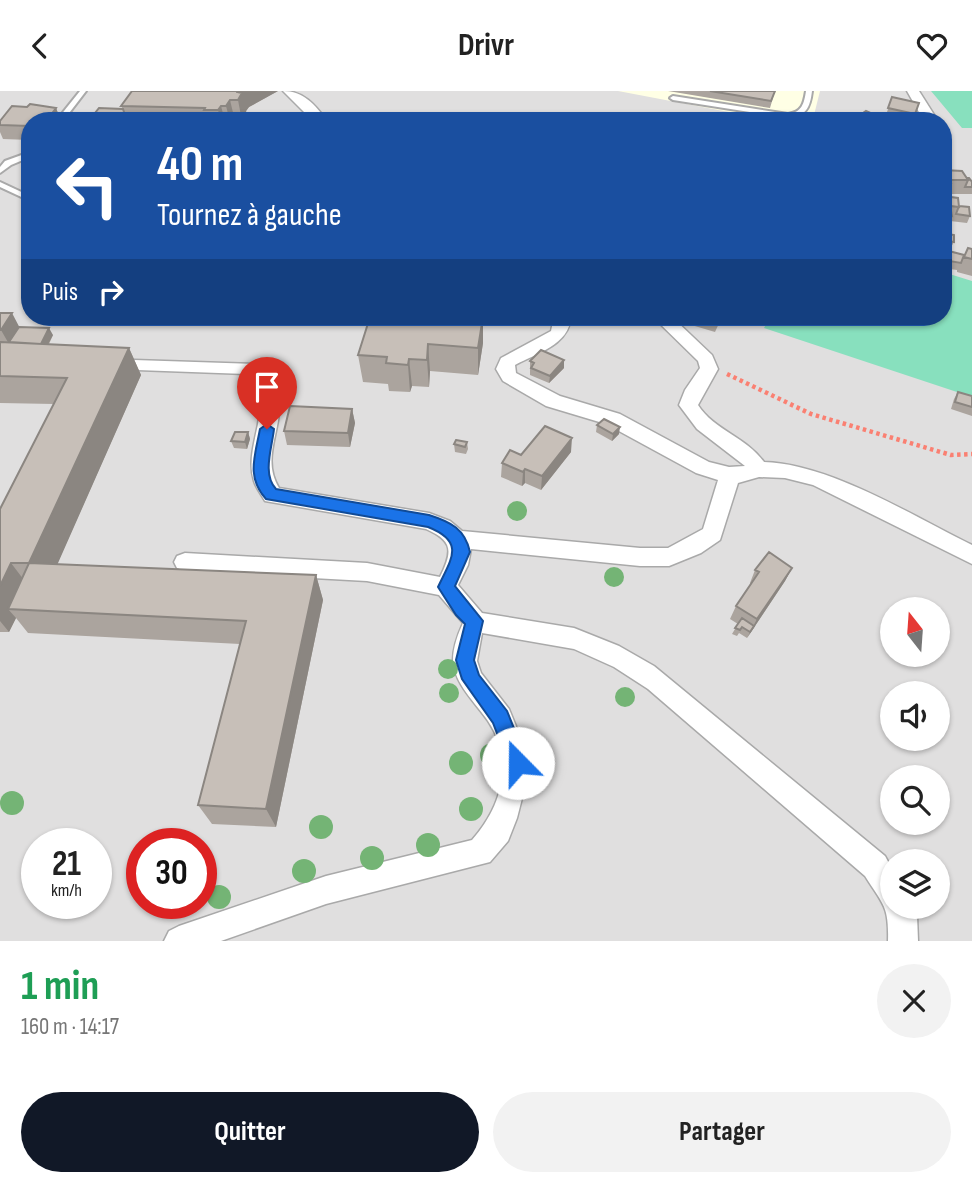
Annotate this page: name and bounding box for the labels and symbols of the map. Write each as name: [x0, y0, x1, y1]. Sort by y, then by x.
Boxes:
pin: [237, 357, 297, 429]
north arrow: [880, 597, 950, 667]
position arrow: [481, 726, 555, 800]
speed limit sign: 30: [126, 828, 217, 919]

